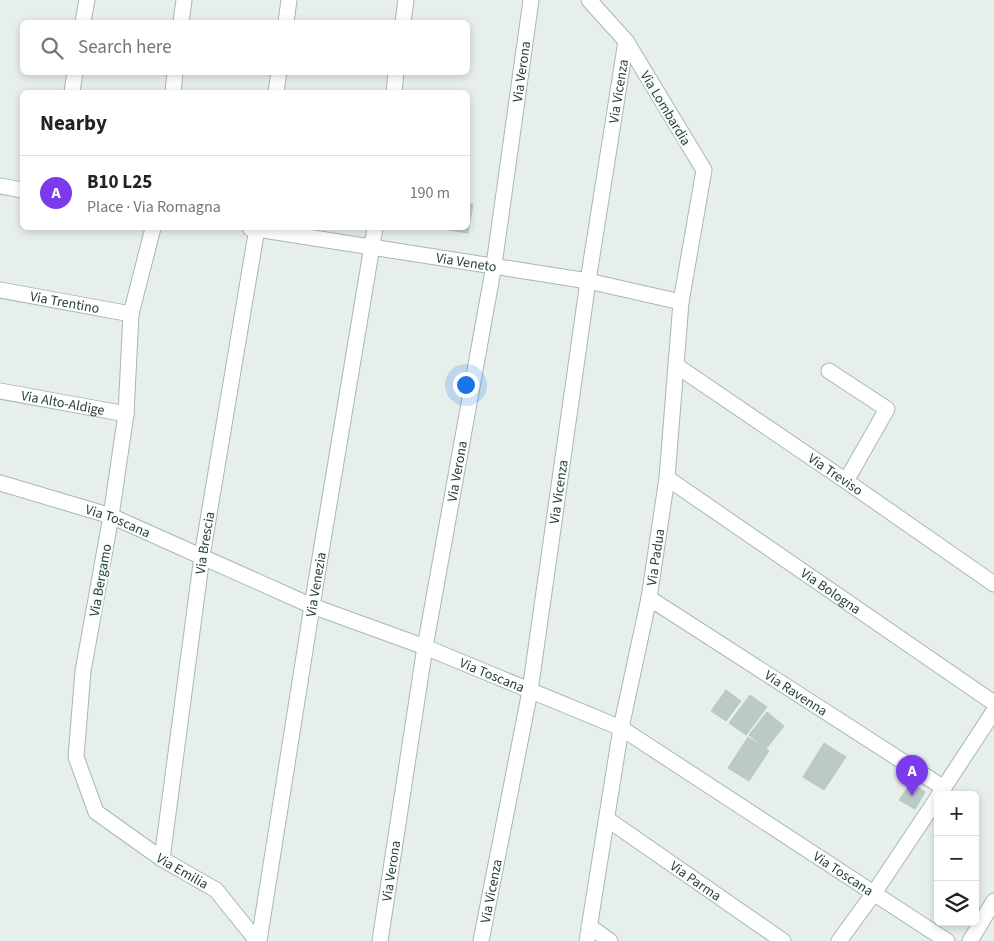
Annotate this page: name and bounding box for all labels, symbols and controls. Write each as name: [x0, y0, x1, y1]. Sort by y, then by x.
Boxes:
search box: [20, 20, 470, 75]
icon: search: [38, 34, 66, 62]
text: Search here: [78, 34, 172, 61]
street label: Via Verona: [508, 40, 536, 103]
street label: Via Vicenza: [604, 58, 634, 125]
street label: Via Lombardia: [635, 67, 695, 150]
text: Nearby: [40, 108, 107, 138]
text: B10 L25: [87, 169, 152, 196]
text: A: [51, 182, 61, 204]
text: 190 m: [410, 182, 450, 204]
text: Place · Via Romagna: [87, 196, 221, 218]
street label: Via Veneto: [434, 248, 498, 278]
street label: Via Trentino: [28, 287, 101, 319]
your location: [453, 372, 479, 398]
street label: Via Alto-Aldige: [19, 386, 106, 421]
street label: Via Verona: [442, 439, 473, 504]
street label: Via Treviso: [804, 449, 867, 501]
street label: Via Vicenza: [545, 458, 574, 525]
street label: Via Toscana: [83, 500, 153, 543]
street label: Via Brescia: [191, 510, 220, 576]
street label: Via Padua: [642, 527, 670, 587]
street label: Via Bergamo: [85, 542, 117, 618]
street label: Via Venezia: [301, 551, 332, 619]
street label: Via Bologna: [796, 564, 865, 620]
street label: Via Toscana: [456, 653, 527, 698]
street label: Via Ravenna: [760, 666, 831, 721]
pin: A: [896, 755, 928, 796]
map controls: [934, 791, 979, 926]
button: +: [934, 791, 979, 836]
button: −: [934, 836, 979, 881]
street label: Via Verona: [377, 839, 406, 903]
street label: Via Toscana: [809, 847, 877, 901]
street label: Via Emilia: [152, 849, 212, 895]
street label: Via Parma: [665, 856, 725, 906]
street label: Via Vicenza: [476, 858, 508, 925]
button: layers: [934, 881, 979, 926]

